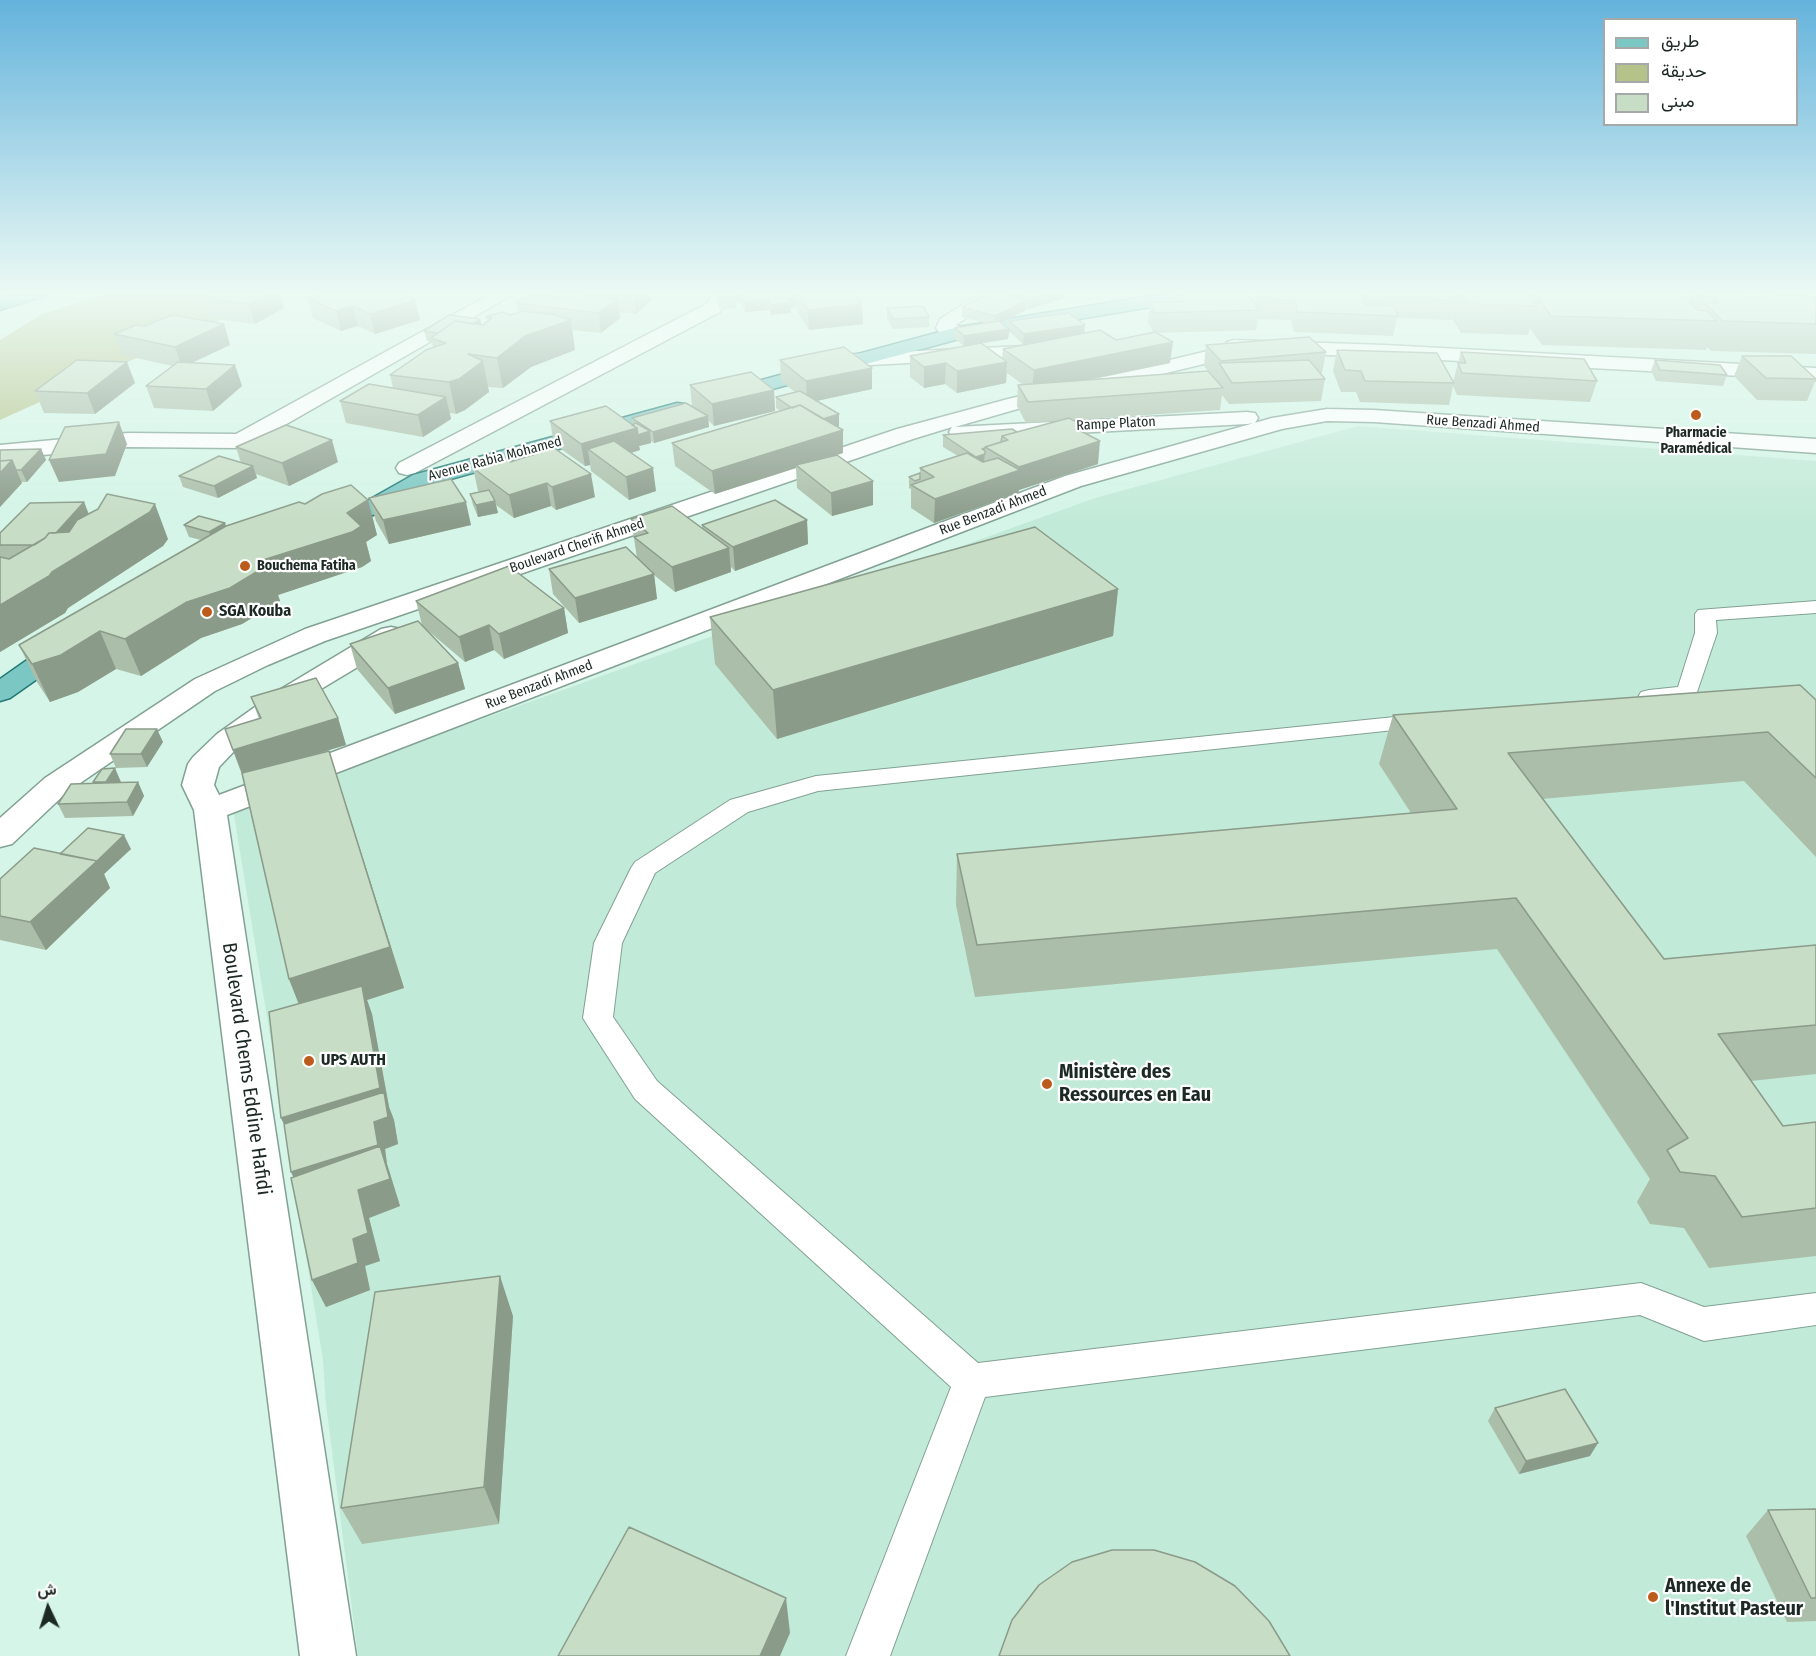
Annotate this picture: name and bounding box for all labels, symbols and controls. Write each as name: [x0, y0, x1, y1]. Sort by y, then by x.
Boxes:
legend: [1603, 18, 1798, 126]
text: طريق: [1661, 30, 1699, 52]
text: حديقة: [1661, 60, 1707, 82]
text: مبنى: [1661, 90, 1695, 112]
marker: Pharmacie Paramédical: [1689, 408, 1703, 422]
street label: Rue Benzadi Ahmed: [1426, 412, 1540, 436]
street label: Rampe Platon: [1076, 414, 1156, 434]
place label: Pharmacie Paramédical: [1660, 425, 1732, 458]
street label: Avenue Rabia Mohamed: [426, 433, 564, 485]
street label: Rue Benzadi Ahmed: [937, 483, 1049, 539]
street label: Boulevard Cherifi Ahmed: [507, 515, 647, 577]
place label: Bouchema Fatiha: [257, 558, 356, 574]
marker: Bouchema Fatiha: [238, 559, 252, 573]
place label: SGA Kouba: [219, 602, 291, 622]
marker: SGA Kouba: [200, 605, 214, 619]
street label: Rue Benzadi Ahmed: [483, 657, 595, 713]
street label: Boulevard Chems Eddine Hafidi: [216, 941, 276, 1197]
place label: UPS AUTH: [321, 1051, 386, 1071]
marker: UPS AUTH: [302, 1054, 316, 1068]
place label: Ministère des Ressources en Eau: [1059, 1060, 1211, 1107]
marker: Ministère des Ressources en Eau: [1040, 1077, 1054, 1091]
place label: Annexe de l'Institut Pasteur: [1665, 1574, 1803, 1621]
north arrow: [18, 1578, 78, 1638]
text: ش: [36, 1579, 57, 1600]
marker: Annexe de l'Institut Pasteur: [1646, 1590, 1660, 1604]

